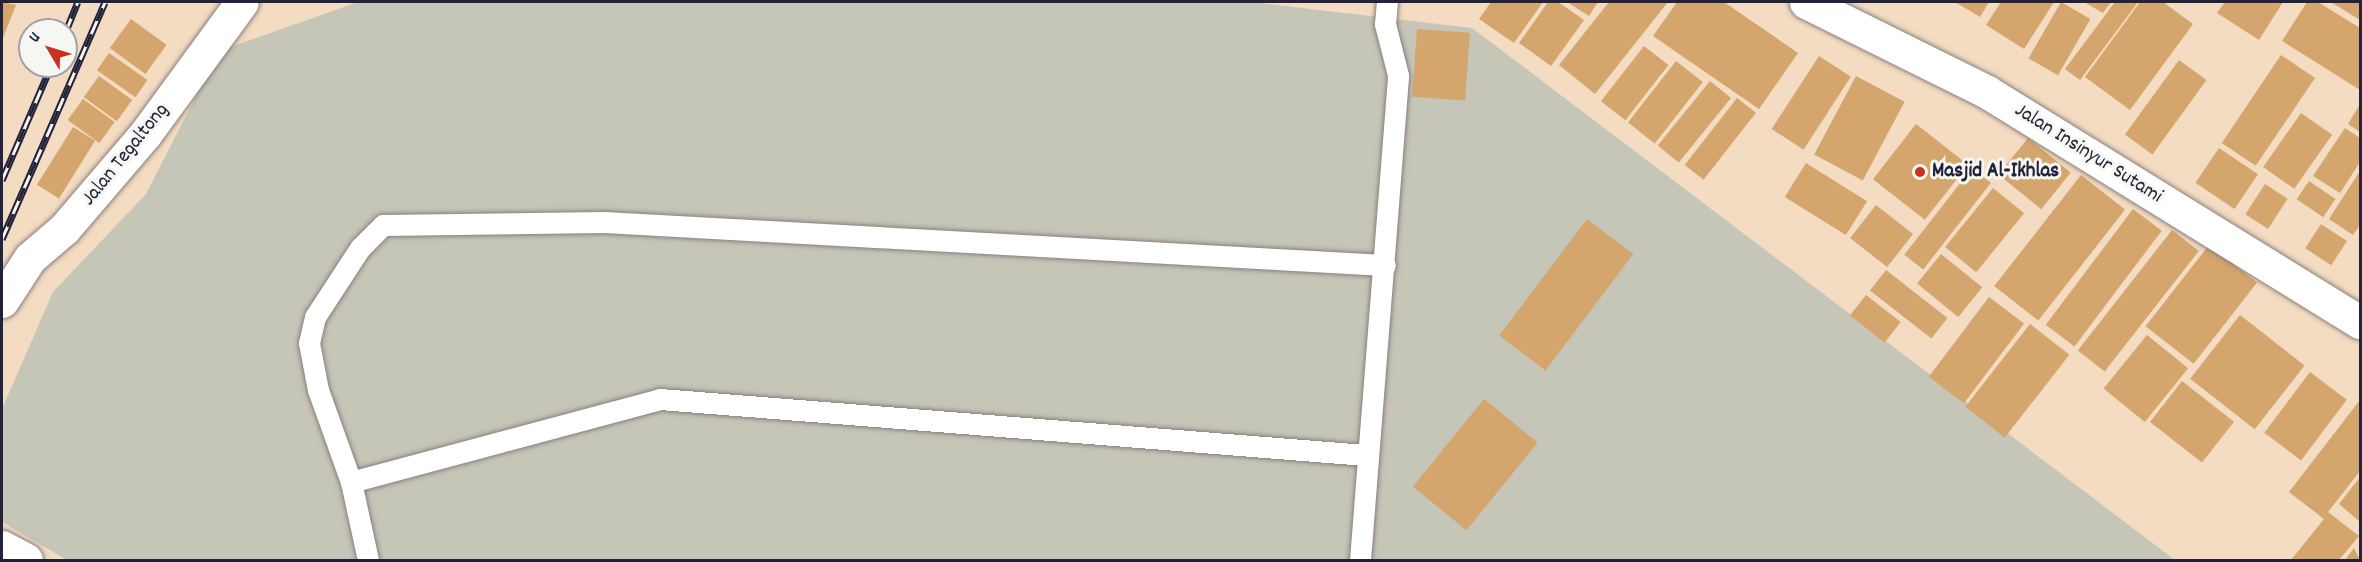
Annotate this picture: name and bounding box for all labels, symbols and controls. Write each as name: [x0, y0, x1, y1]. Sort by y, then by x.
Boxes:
north arrow: [18, 18, 78, 78]
text: U: [24, 28, 46, 48]
street label: Jalan Insinyur Sutami: [2009, 98, 2167, 210]
street label: Jalan Tegaltong: [77, 99, 175, 211]
place label: Masjid Al-Ikhlas: [1932, 159, 2059, 185]
marker: Masjid Al-Ikhlas: [1913, 165, 1927, 179]

